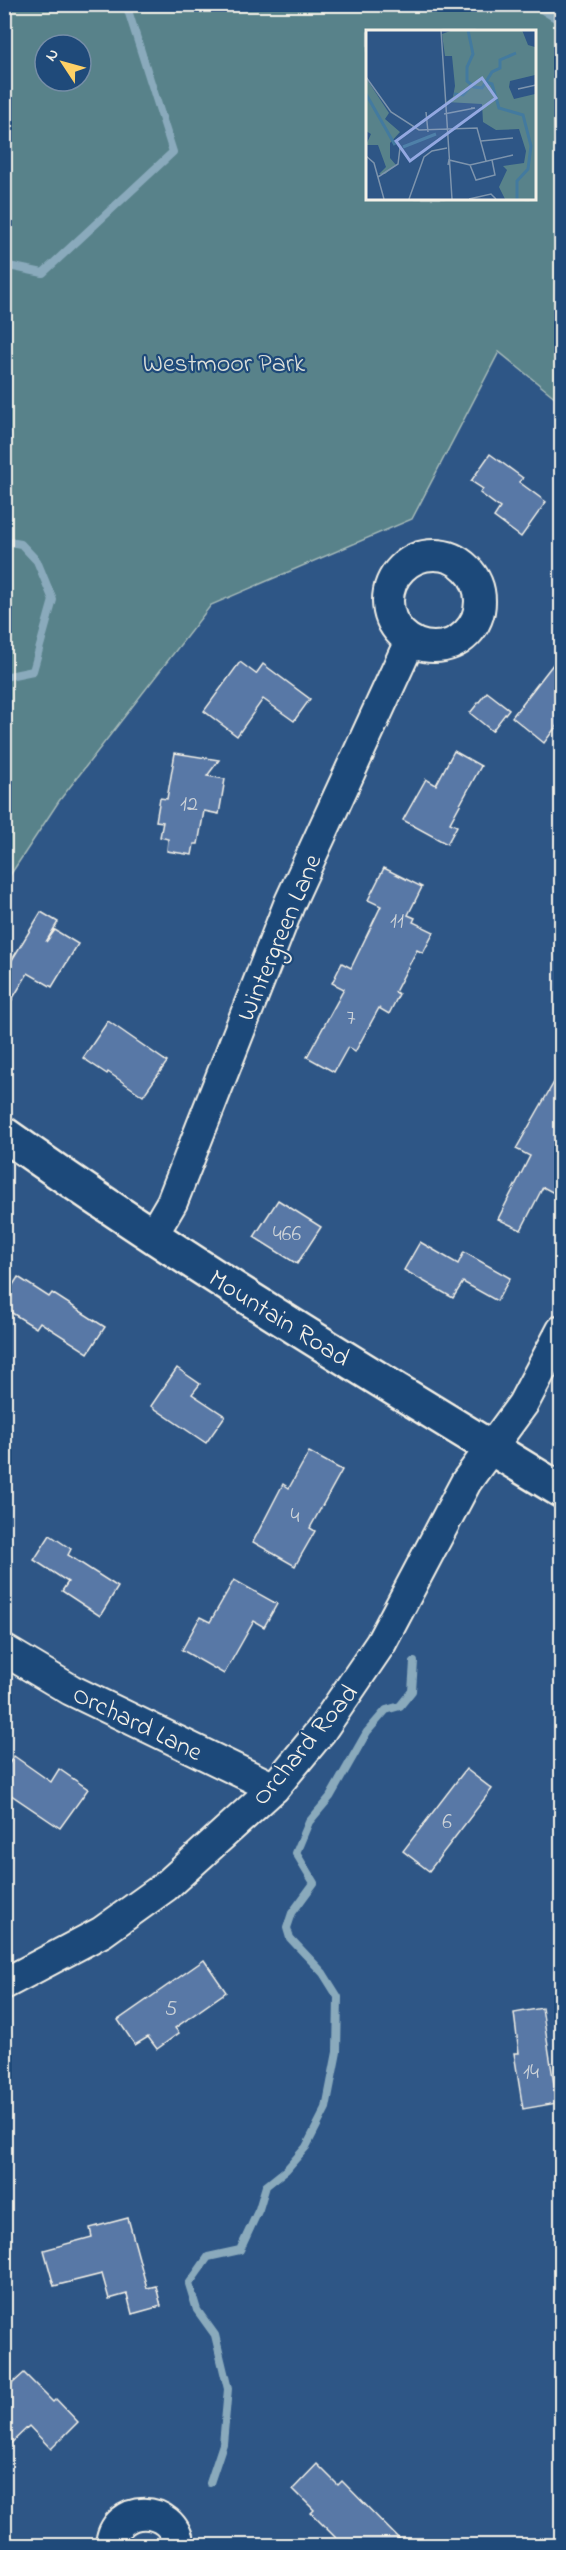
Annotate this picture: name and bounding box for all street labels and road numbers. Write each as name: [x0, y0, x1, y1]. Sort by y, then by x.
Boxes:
street label: Wintergreen Lane: [229, 849, 333, 1027]
street label: Mountain Road: [200, 1261, 357, 1378]
street label: Orchard Road: [244, 1676, 369, 1815]
street label: Orchard Lane: [65, 1677, 208, 1773]

